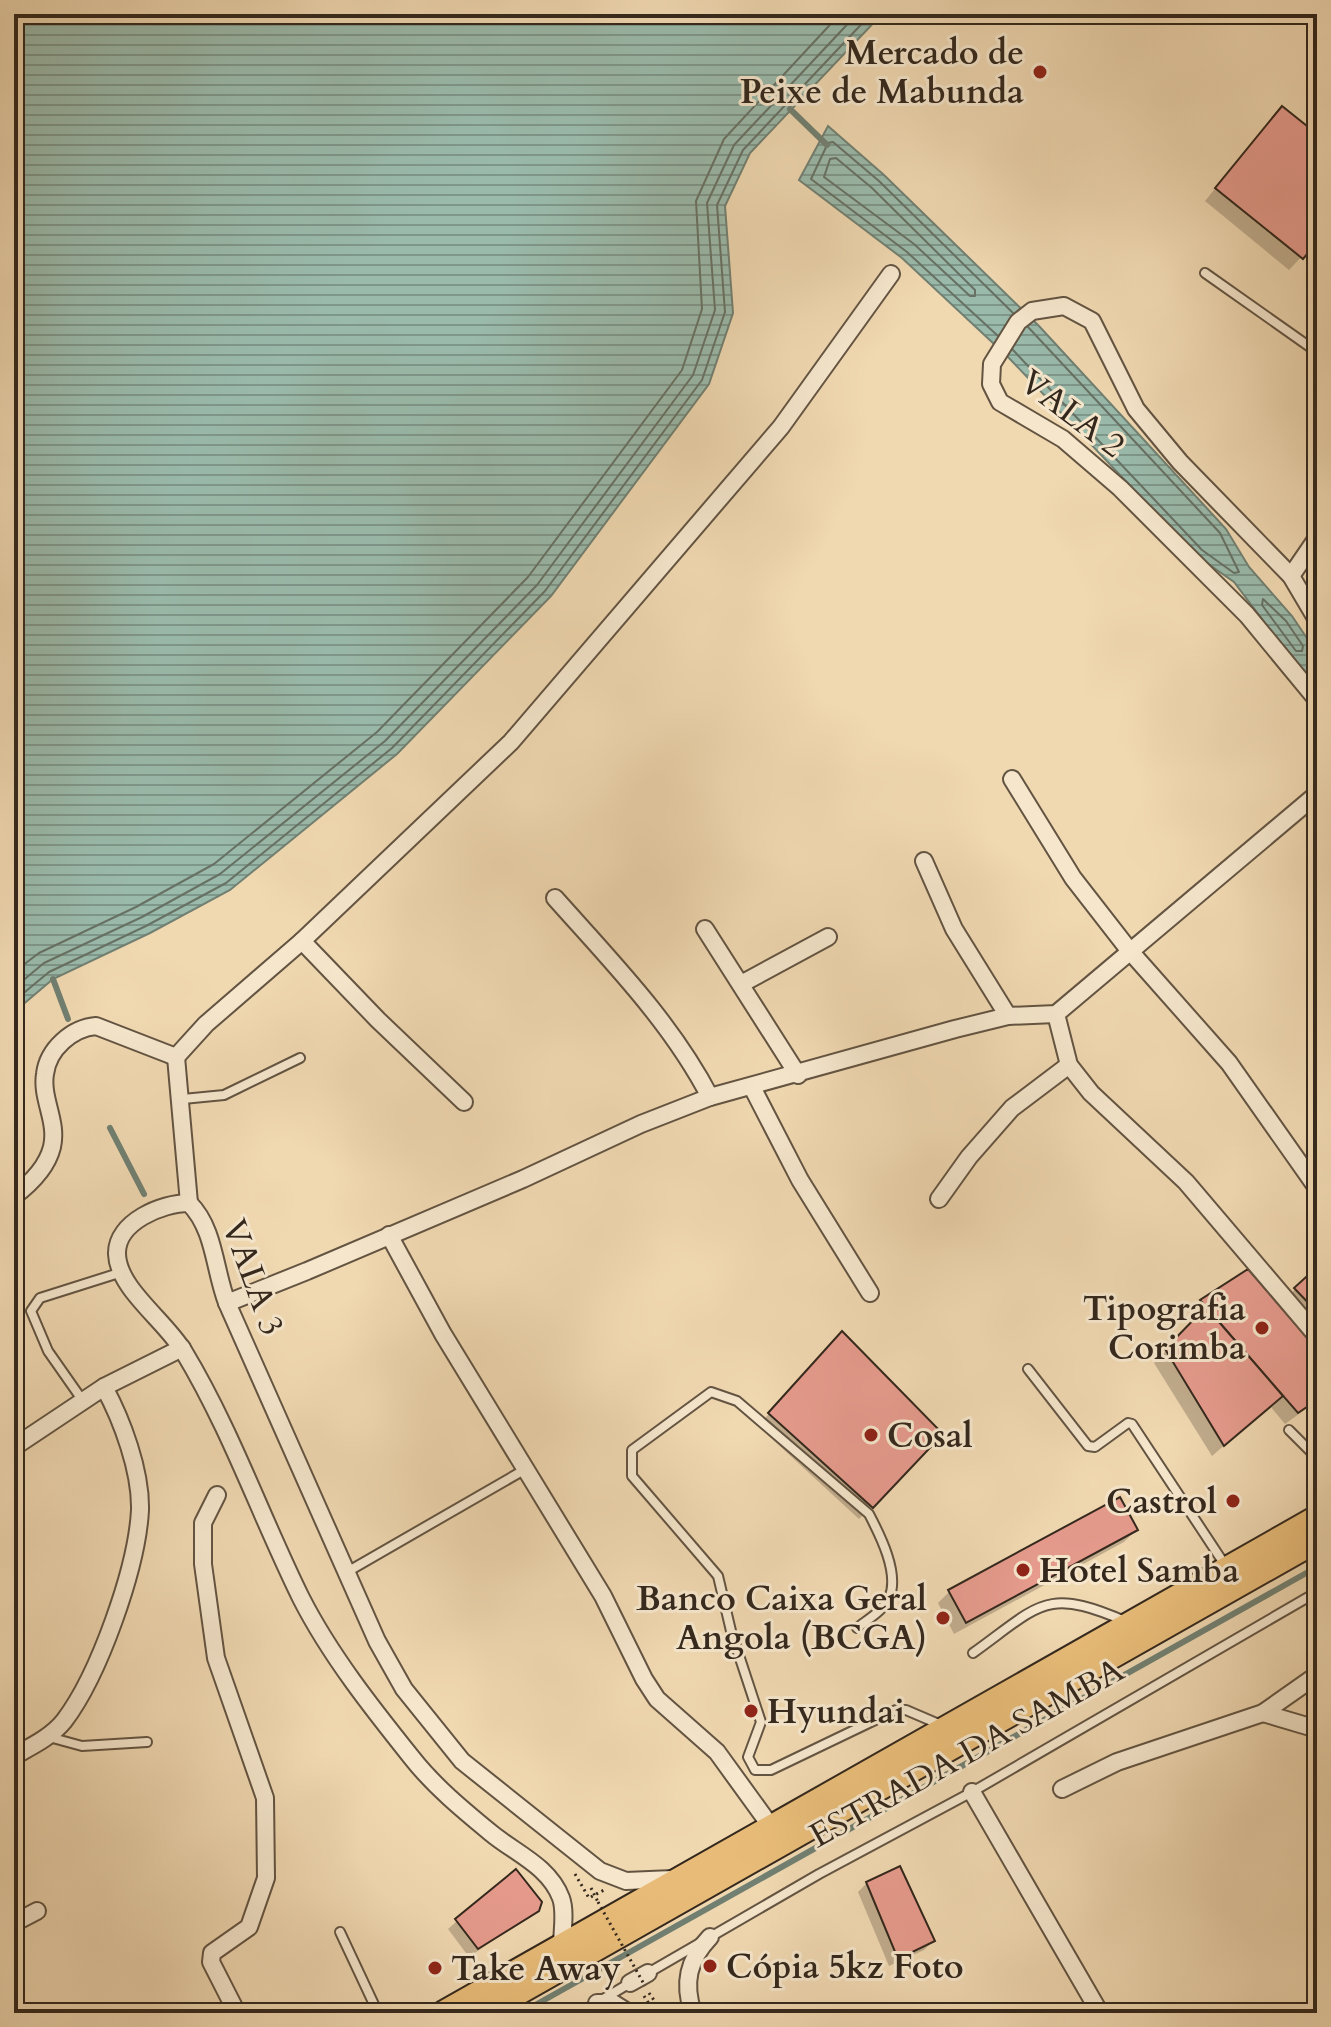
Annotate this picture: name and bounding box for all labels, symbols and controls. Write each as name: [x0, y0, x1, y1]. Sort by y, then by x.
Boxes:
place label: Mercado de Peixe de Mabunda: [740, 30, 1024, 115]
marker: Mercado de Peixe de Mabunda: [1031, 63, 1049, 81]
street label: VALA 2: [1010, 359, 1134, 468]
street label: VALA 3: [211, 1213, 295, 1342]
place label: Tipografia Corimba: [1083, 1286, 1246, 1371]
marker: Tipografia Corimba: [1253, 1319, 1271, 1337]
place label: Cosal: [887, 1413, 973, 1459]
marker: Cosal: [862, 1426, 880, 1444]
place label: Castrol: [1106, 1479, 1217, 1525]
marker: Castrol: [1224, 1492, 1242, 1510]
place label: Hotel Samba: [1039, 1548, 1239, 1594]
marker: Hotel Samba: [1014, 1561, 1032, 1579]
place label: Banco Caixa Geral Angola (BCGA): [636, 1576, 927, 1661]
marker: Banco Caixa Geral Angola (BCGA): [934, 1609, 952, 1627]
street label: ESTRADA DA SAMBA: [801, 1647, 1133, 1859]
place label: Hyundai: [767, 1689, 905, 1735]
marker: Hyundai: [742, 1702, 760, 1720]
place label: Cópia 5kz Foto: [726, 1944, 964, 1990]
place label: Take Away: [451, 1946, 621, 1992]
marker: Cópia 5kz Foto: [701, 1957, 719, 1975]
marker: Take Away: [426, 1959, 444, 1977]

